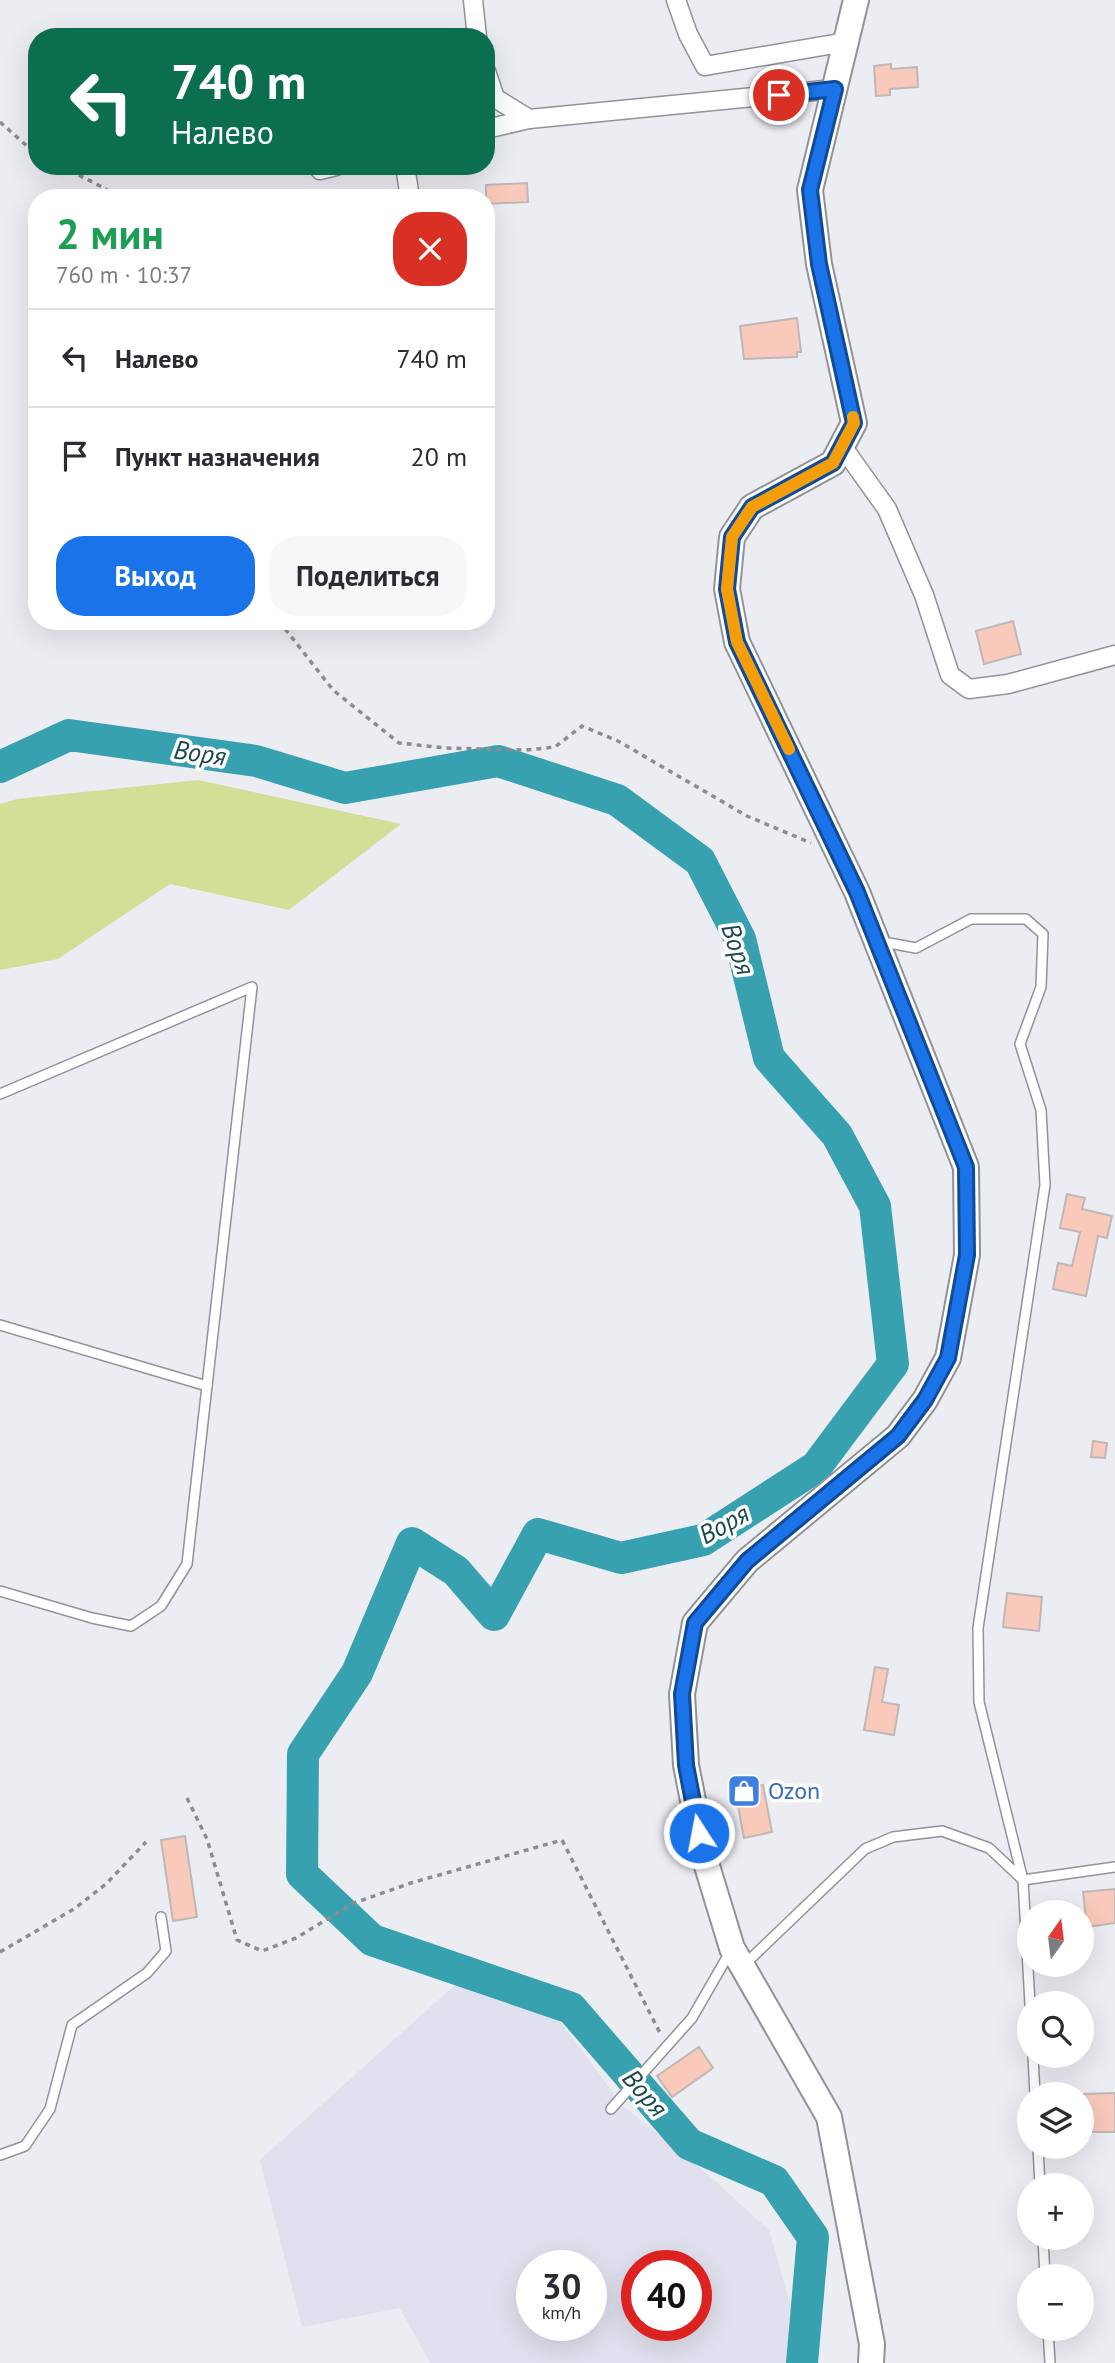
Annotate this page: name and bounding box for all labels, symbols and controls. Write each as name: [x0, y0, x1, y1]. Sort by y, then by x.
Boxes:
text: 740 m: [171, 49, 306, 113]
icon: left: [56, 56, 147, 147]
pin: [749, 65, 809, 125]
icon: arrive: [760, 76, 798, 114]
text: Налево: [171, 111, 274, 153]
text: 2 мин: [56, 206, 164, 261]
button: close: [393, 212, 467, 286]
text: 760 m · 10:37: [56, 260, 192, 289]
icon: left: [56, 339, 94, 377]
text: Налево: [115, 342, 199, 375]
text: 740 m: [396, 342, 467, 375]
icon: arrive: [56, 437, 94, 475]
text: Пункт назначения: [115, 440, 320, 473]
text: 20 m: [411, 440, 467, 473]
button: Выход: [56, 536, 255, 616]
button: Поделиться: [269, 536, 467, 616]
water label: Воря: [172, 732, 228, 773]
water label: Воря: [714, 919, 763, 979]
water label: Воря: [693, 1496, 755, 1551]
shop icon: Ozon: [725, 1772, 763, 1810]
place label: Ozon: [768, 1775, 820, 1806]
position arrow: [662, 1796, 736, 1870]
north arrow: [1017, 1900, 1094, 1978]
map controls: [1017, 1900, 1094, 2341]
button: search: [1017, 1991, 1094, 2068]
water label: Воря: [616, 2062, 675, 2123]
button: layers: [1017, 2082, 1094, 2159]
button: +: [1017, 2173, 1094, 2250]
speed limit sign: 40: [621, 2250, 712, 2341]
text: 30: [542, 2263, 581, 2309]
button: −: [1017, 2264, 1094, 2341]
text: km/h: [542, 2301, 581, 2324]

